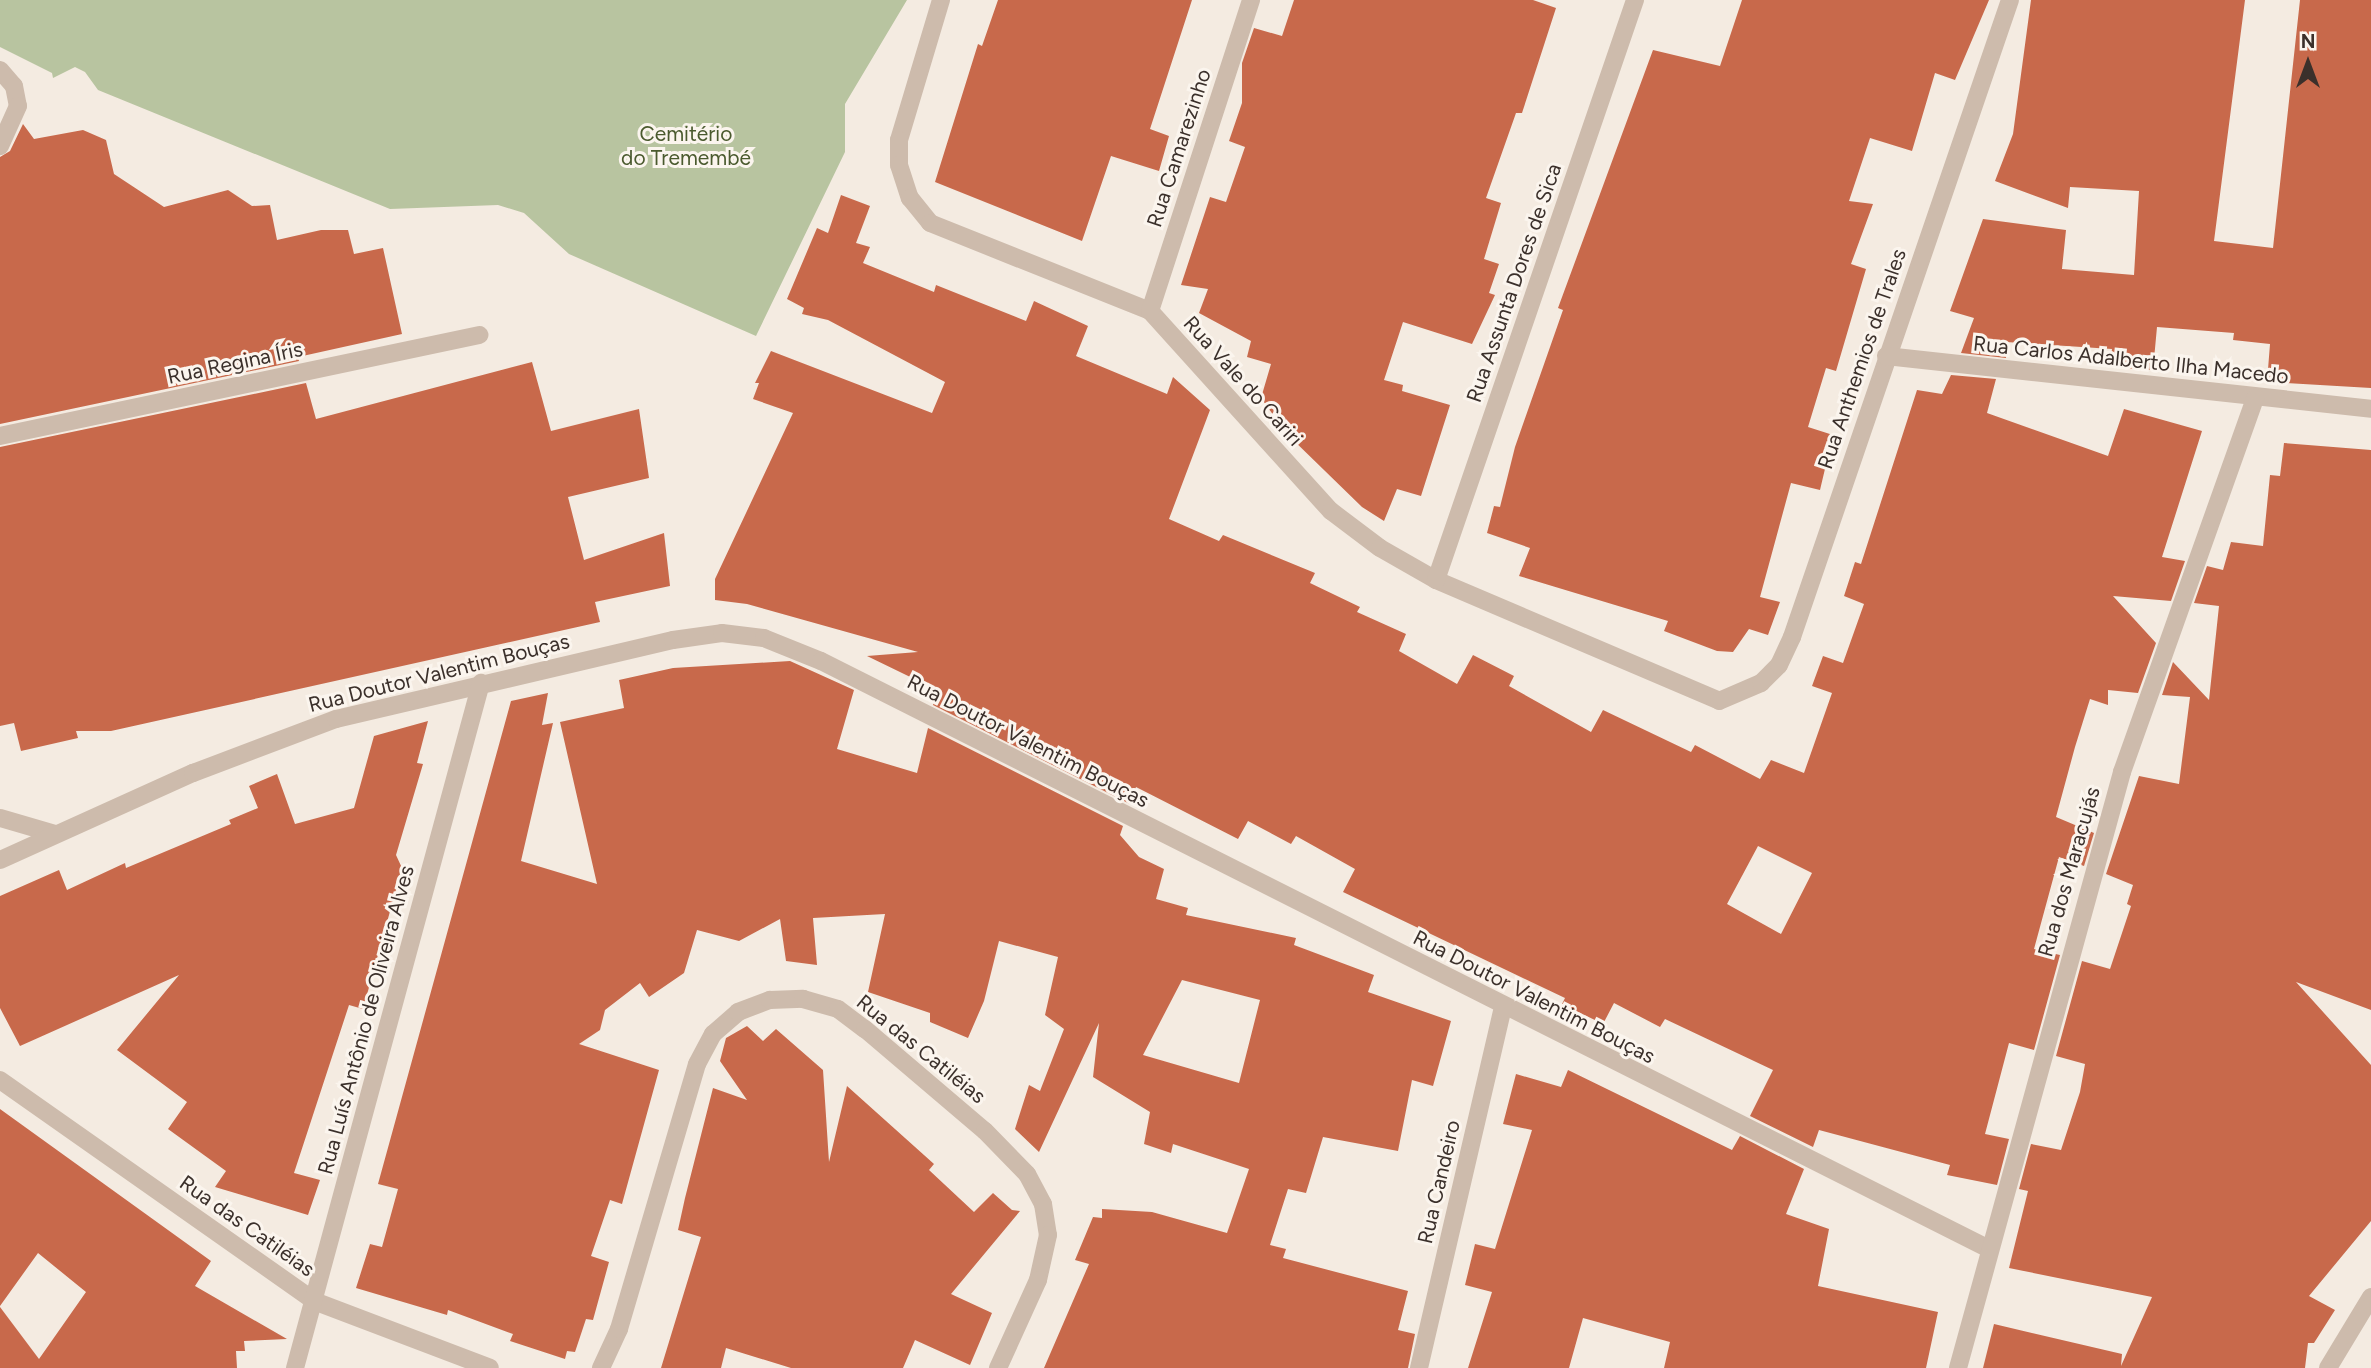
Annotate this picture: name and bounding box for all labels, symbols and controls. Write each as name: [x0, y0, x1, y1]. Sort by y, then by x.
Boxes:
north arrow: [2273, 28, 2343, 98]
text: N: [2301, 30, 2315, 53]
street label: Rua Camarezinho: [1142, 66, 1216, 230]
park label: Cemitério do Tremembé: [621, 121, 751, 171]
street label: Rua Assunta Dores de Sica: [1461, 160, 1567, 406]
street label: Rua Anthemios de Trales: [1812, 246, 1912, 472]
street label: Rua Vale do Cariri: [1178, 311, 1308, 451]
street label: Rua Carlos Adalberto Ilha Macedo: [1972, 331, 2290, 389]
street label: Rua Regina Íris: [165, 336, 305, 390]
street label: Rua Doutor Valentim Bouças: [306, 628, 572, 718]
street label: Rua Doutor Valentim Bouças: [903, 669, 1153, 813]
street label: Rua dos Maracujás: [2033, 784, 2105, 960]
street label: Rua Luís Antônio de Oliveira Alves: [313, 863, 419, 1177]
street label: Rua Doutor Valentim Bouças: [1409, 925, 1659, 1069]
street label: Rua das Catiléias: [851, 989, 991, 1109]
street label: Rua Candeiro: [1413, 1118, 1465, 1246]
street label: Rua das Catiléias: [175, 1170, 319, 1282]

